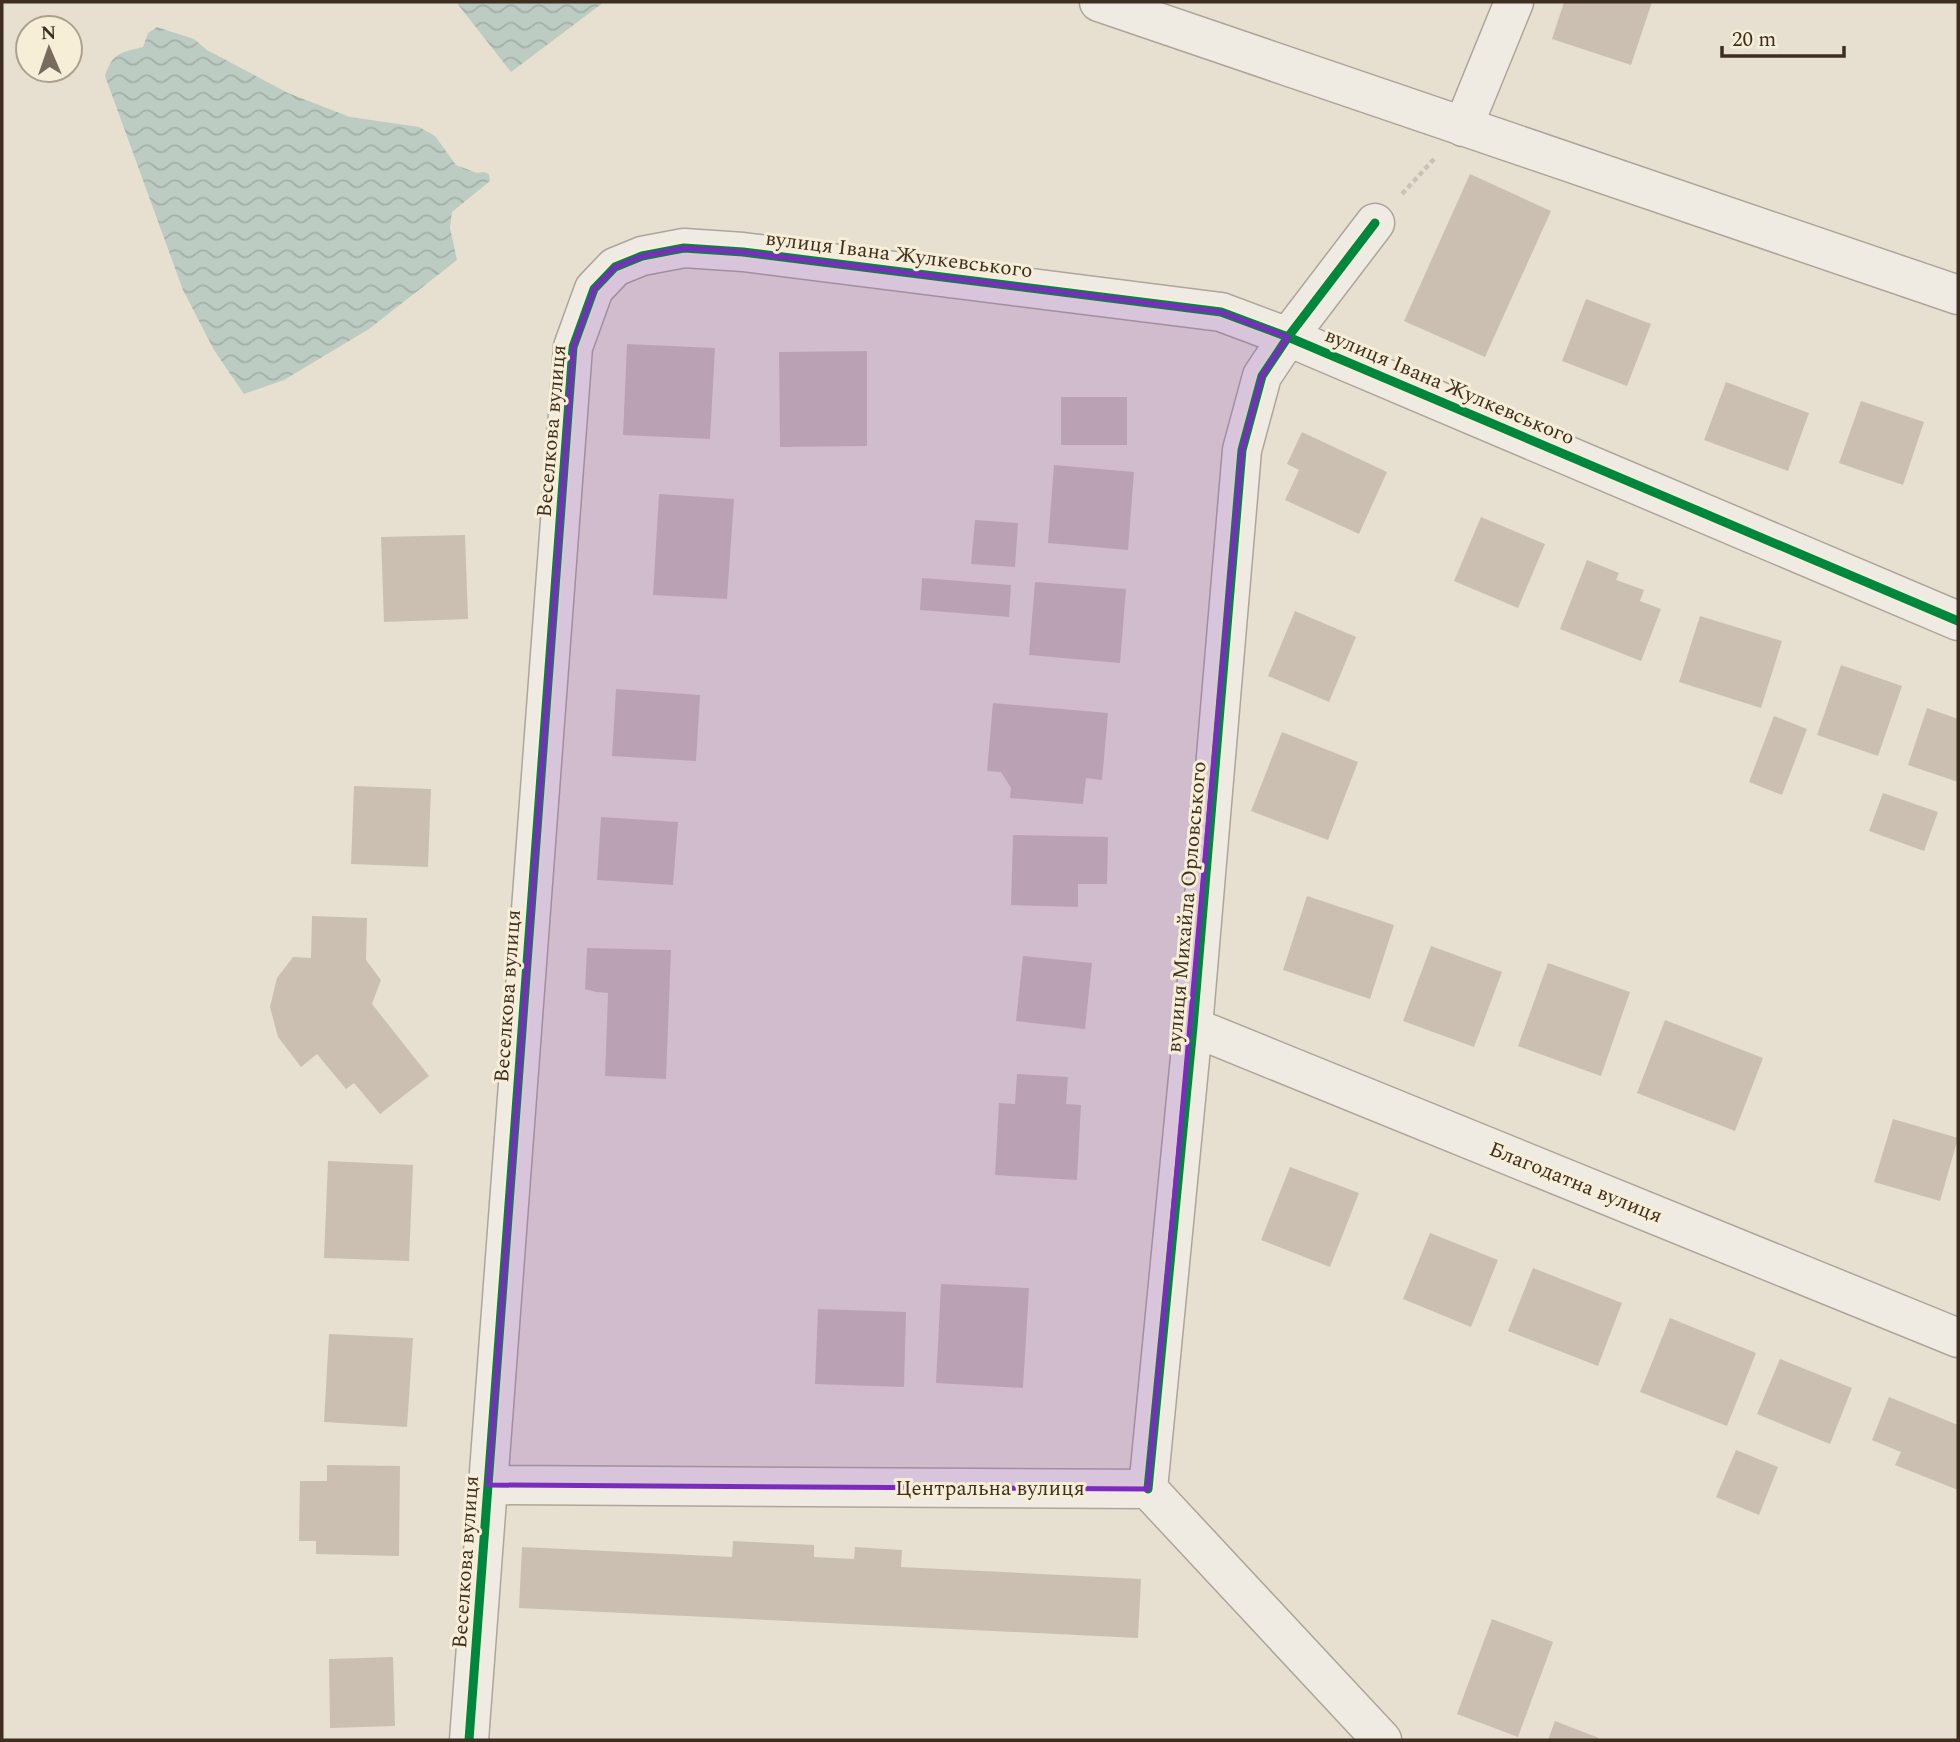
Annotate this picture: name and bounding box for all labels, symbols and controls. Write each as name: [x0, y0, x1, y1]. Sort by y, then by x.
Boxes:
north arrow: [14, 14, 84, 84]
scale bar: [1722, 14, 1844, 58]
text: N: [40, 19, 57, 48]
text: 20 m: [1732, 24, 1776, 56]
street label: вулиця Івана Жулкевського: [763, 223, 1034, 287]
street label: вулиця Івана Жулкевського: [1320, 320, 1580, 454]
street label: Веселкова вулиця: [529, 343, 575, 519]
street label: вулиця Михайла Орловського: [1158, 760, 1216, 1054]
street label: Веселкова вулиця: [486, 909, 530, 1084]
street label: Благодатна вулиця: [1484, 1134, 1667, 1232]
street label: Центральна вулиця: [895, 1473, 1085, 1505]
street label: Веселкова вулиця: [444, 1475, 488, 1650]

